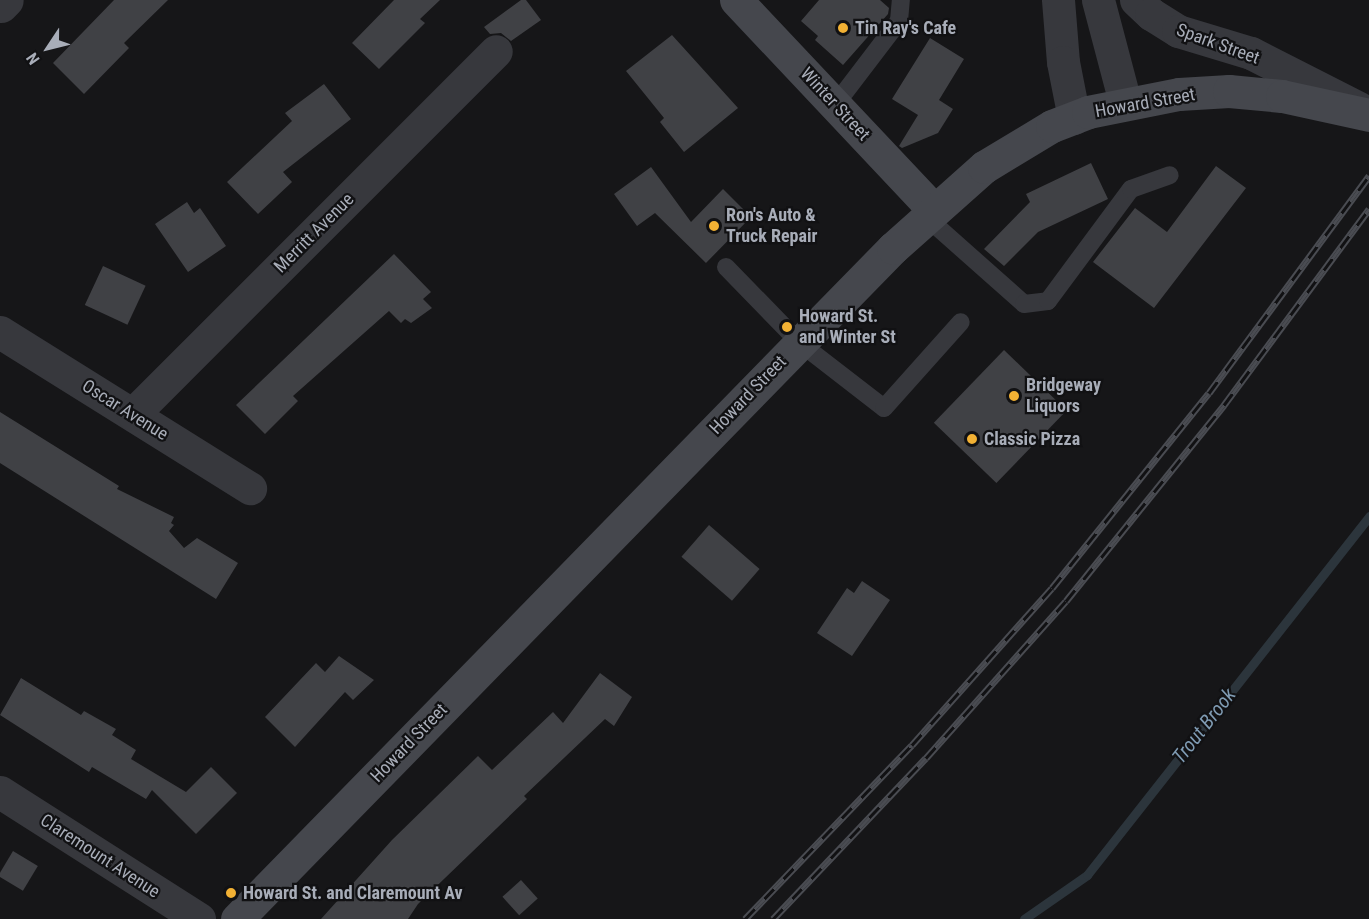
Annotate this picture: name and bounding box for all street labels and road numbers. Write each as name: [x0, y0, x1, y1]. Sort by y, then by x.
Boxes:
street label: Spark Street: [1174, 19, 1262, 69]
street label: Winter Street: [796, 63, 874, 145]
street label: Howard Street: [1093, 84, 1197, 122]
street label: Merritt Avenue: [270, 189, 358, 277]
street label: Howard Street: [705, 351, 791, 439]
street label: Oscar Avenue: [78, 375, 172, 445]
street label: Howard Street: [366, 699, 452, 787]
street label: Claremount Avenue: [36, 809, 164, 903]

